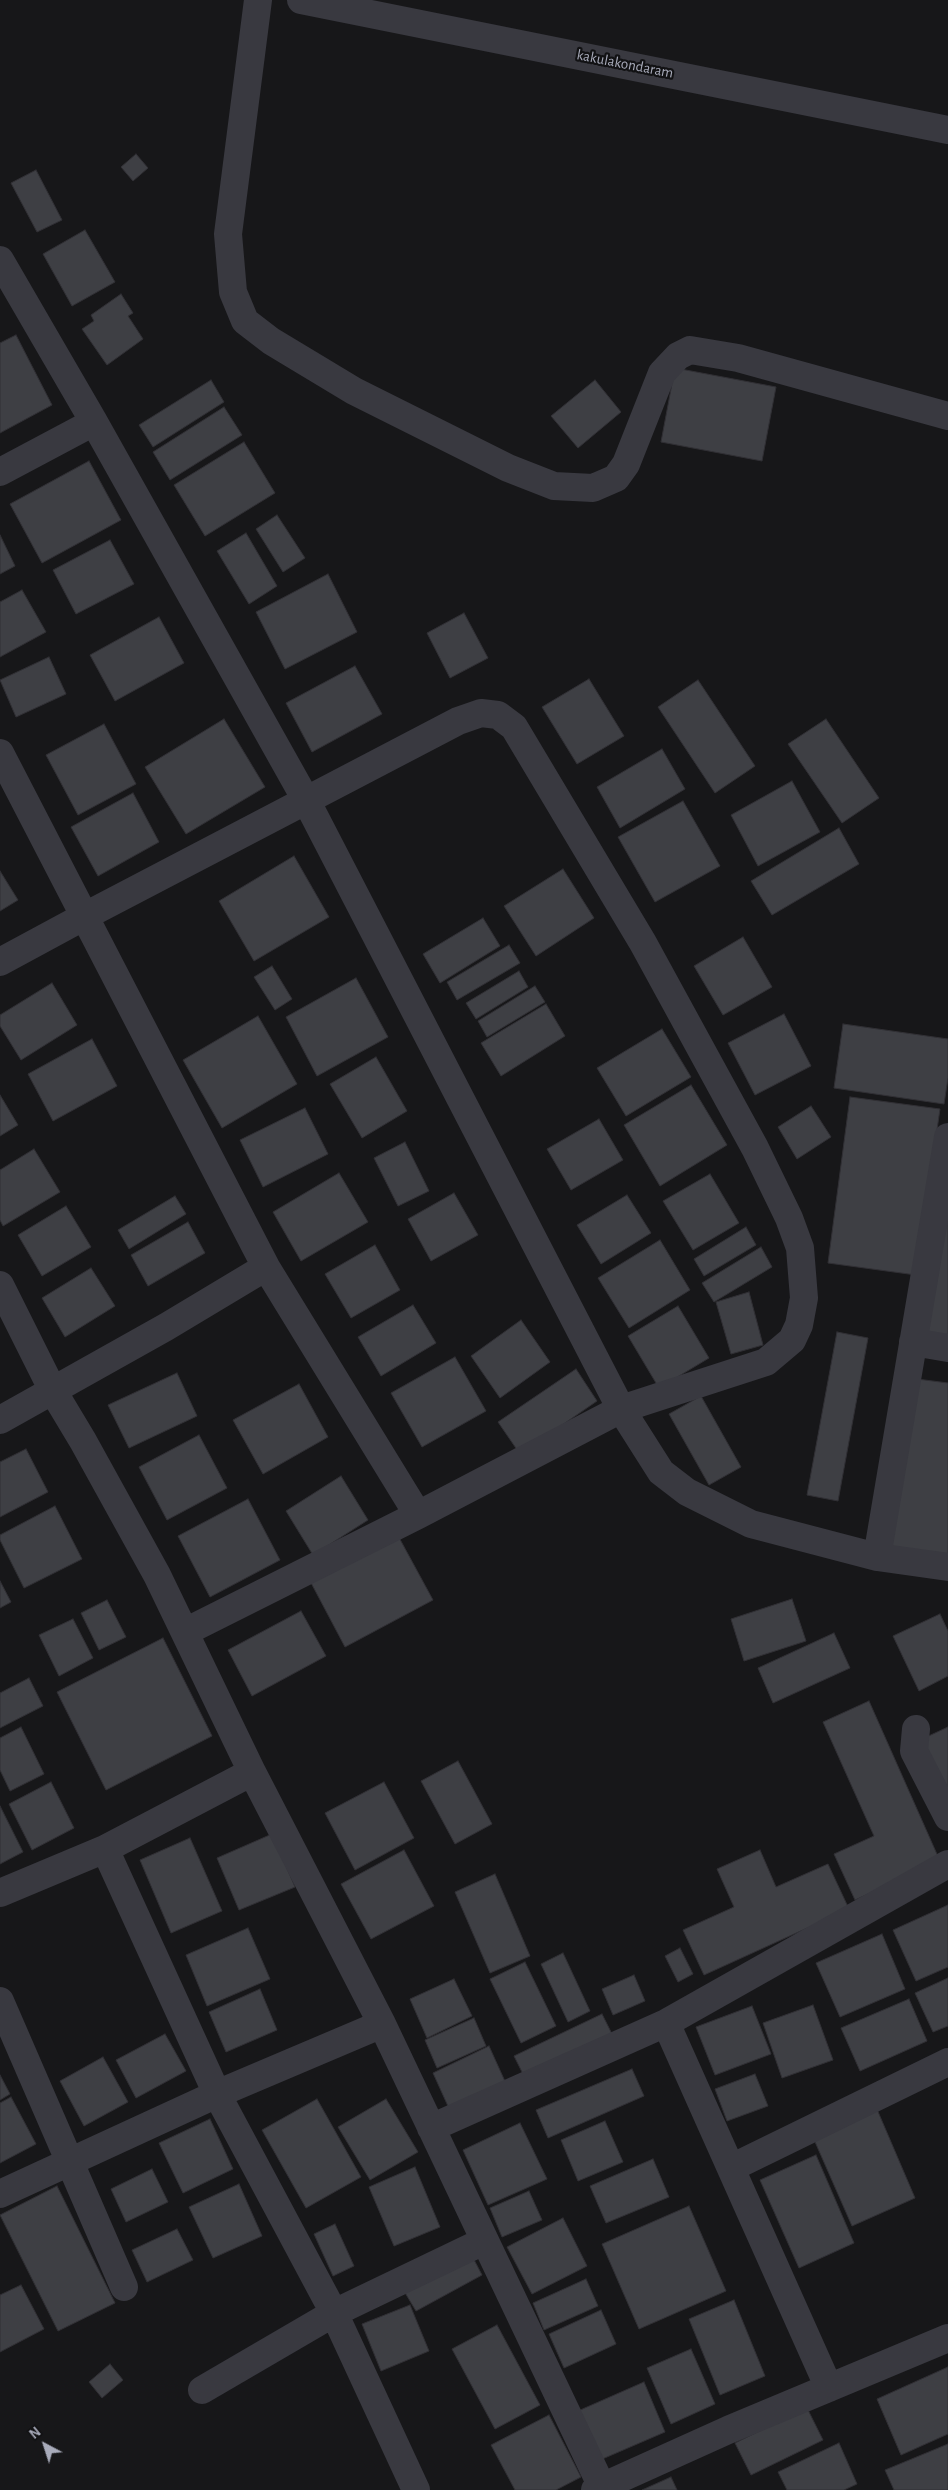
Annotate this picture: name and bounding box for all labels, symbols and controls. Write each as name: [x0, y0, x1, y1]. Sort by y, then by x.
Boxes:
street label: kakulakondaram: [575, 46, 675, 82]
north arrow: [20, 2420, 70, 2470]
text: N: [27, 2425, 44, 2442]

